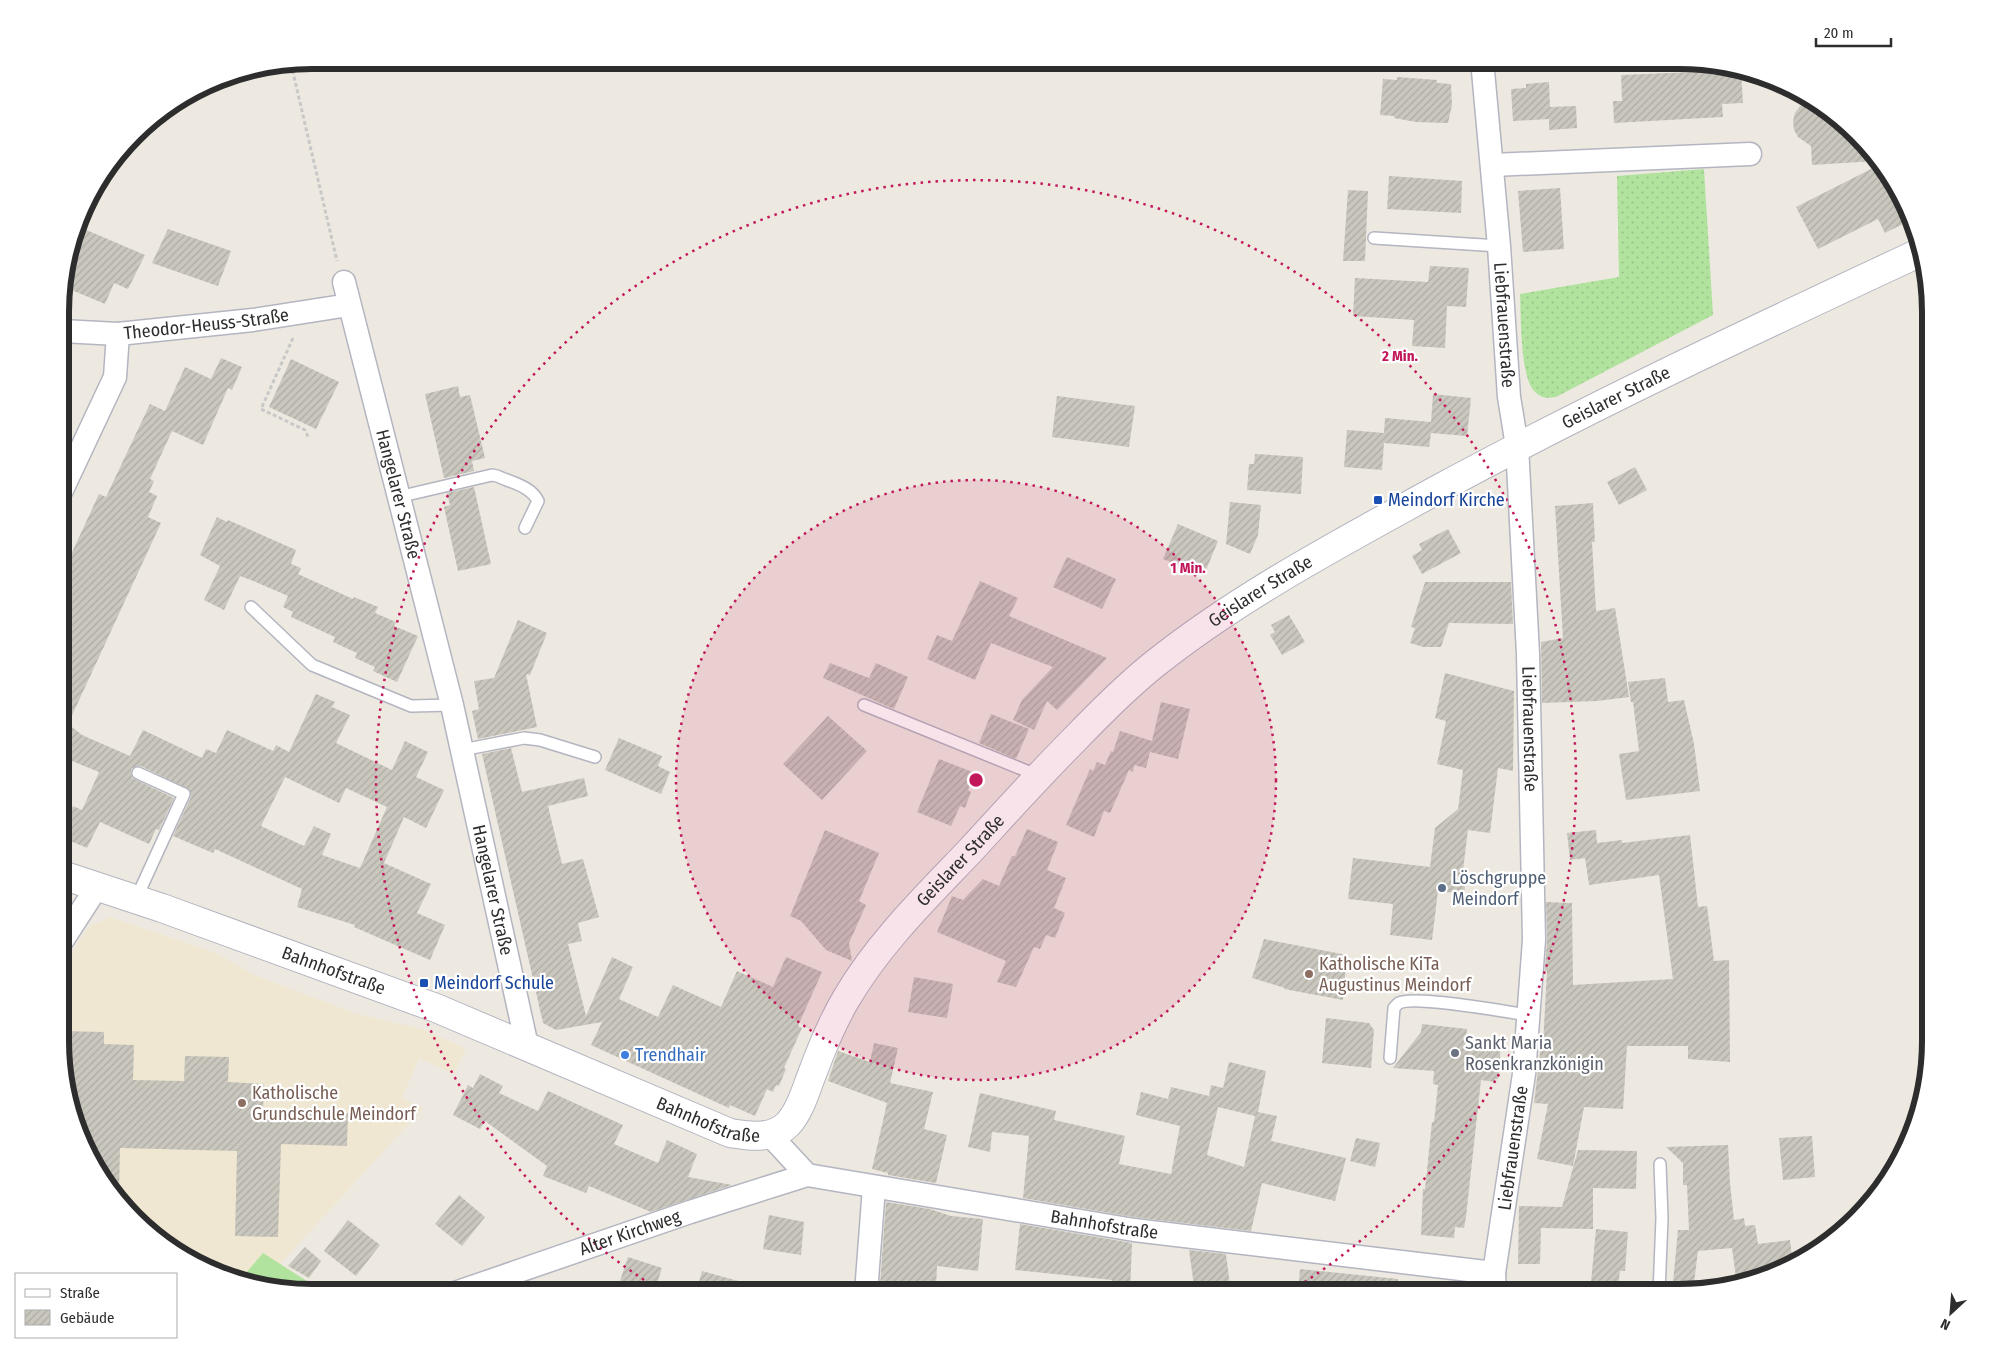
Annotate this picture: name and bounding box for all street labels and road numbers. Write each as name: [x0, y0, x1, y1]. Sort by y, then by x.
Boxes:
street label: Liebfrauenstraße: [1489, 262, 1519, 389]
street label: Theodor-Heuss-Straße: [123, 304, 290, 344]
street label: Geislarer Straße: [1558, 361, 1674, 434]
street label: Hangelarer Straße: [371, 427, 425, 561]
street label: Geislarer Straße: [1204, 551, 1316, 632]
street label: Liebfrauenstraße: [1517, 666, 1542, 792]
street label: Geislarer Straße: [912, 810, 1009, 911]
street label: Hangelarer Straße: [468, 823, 518, 957]
street label: Bahnhofstraße: [279, 942, 389, 1000]
street label: Liebfrauenstraße: [1493, 1084, 1533, 1212]
street label: Bahnhofstraße: [653, 1092, 760, 1147]
street label: Alter Kirchweg: [576, 1205, 684, 1260]
street label: Bahnhofstraße: [1049, 1205, 1160, 1244]

